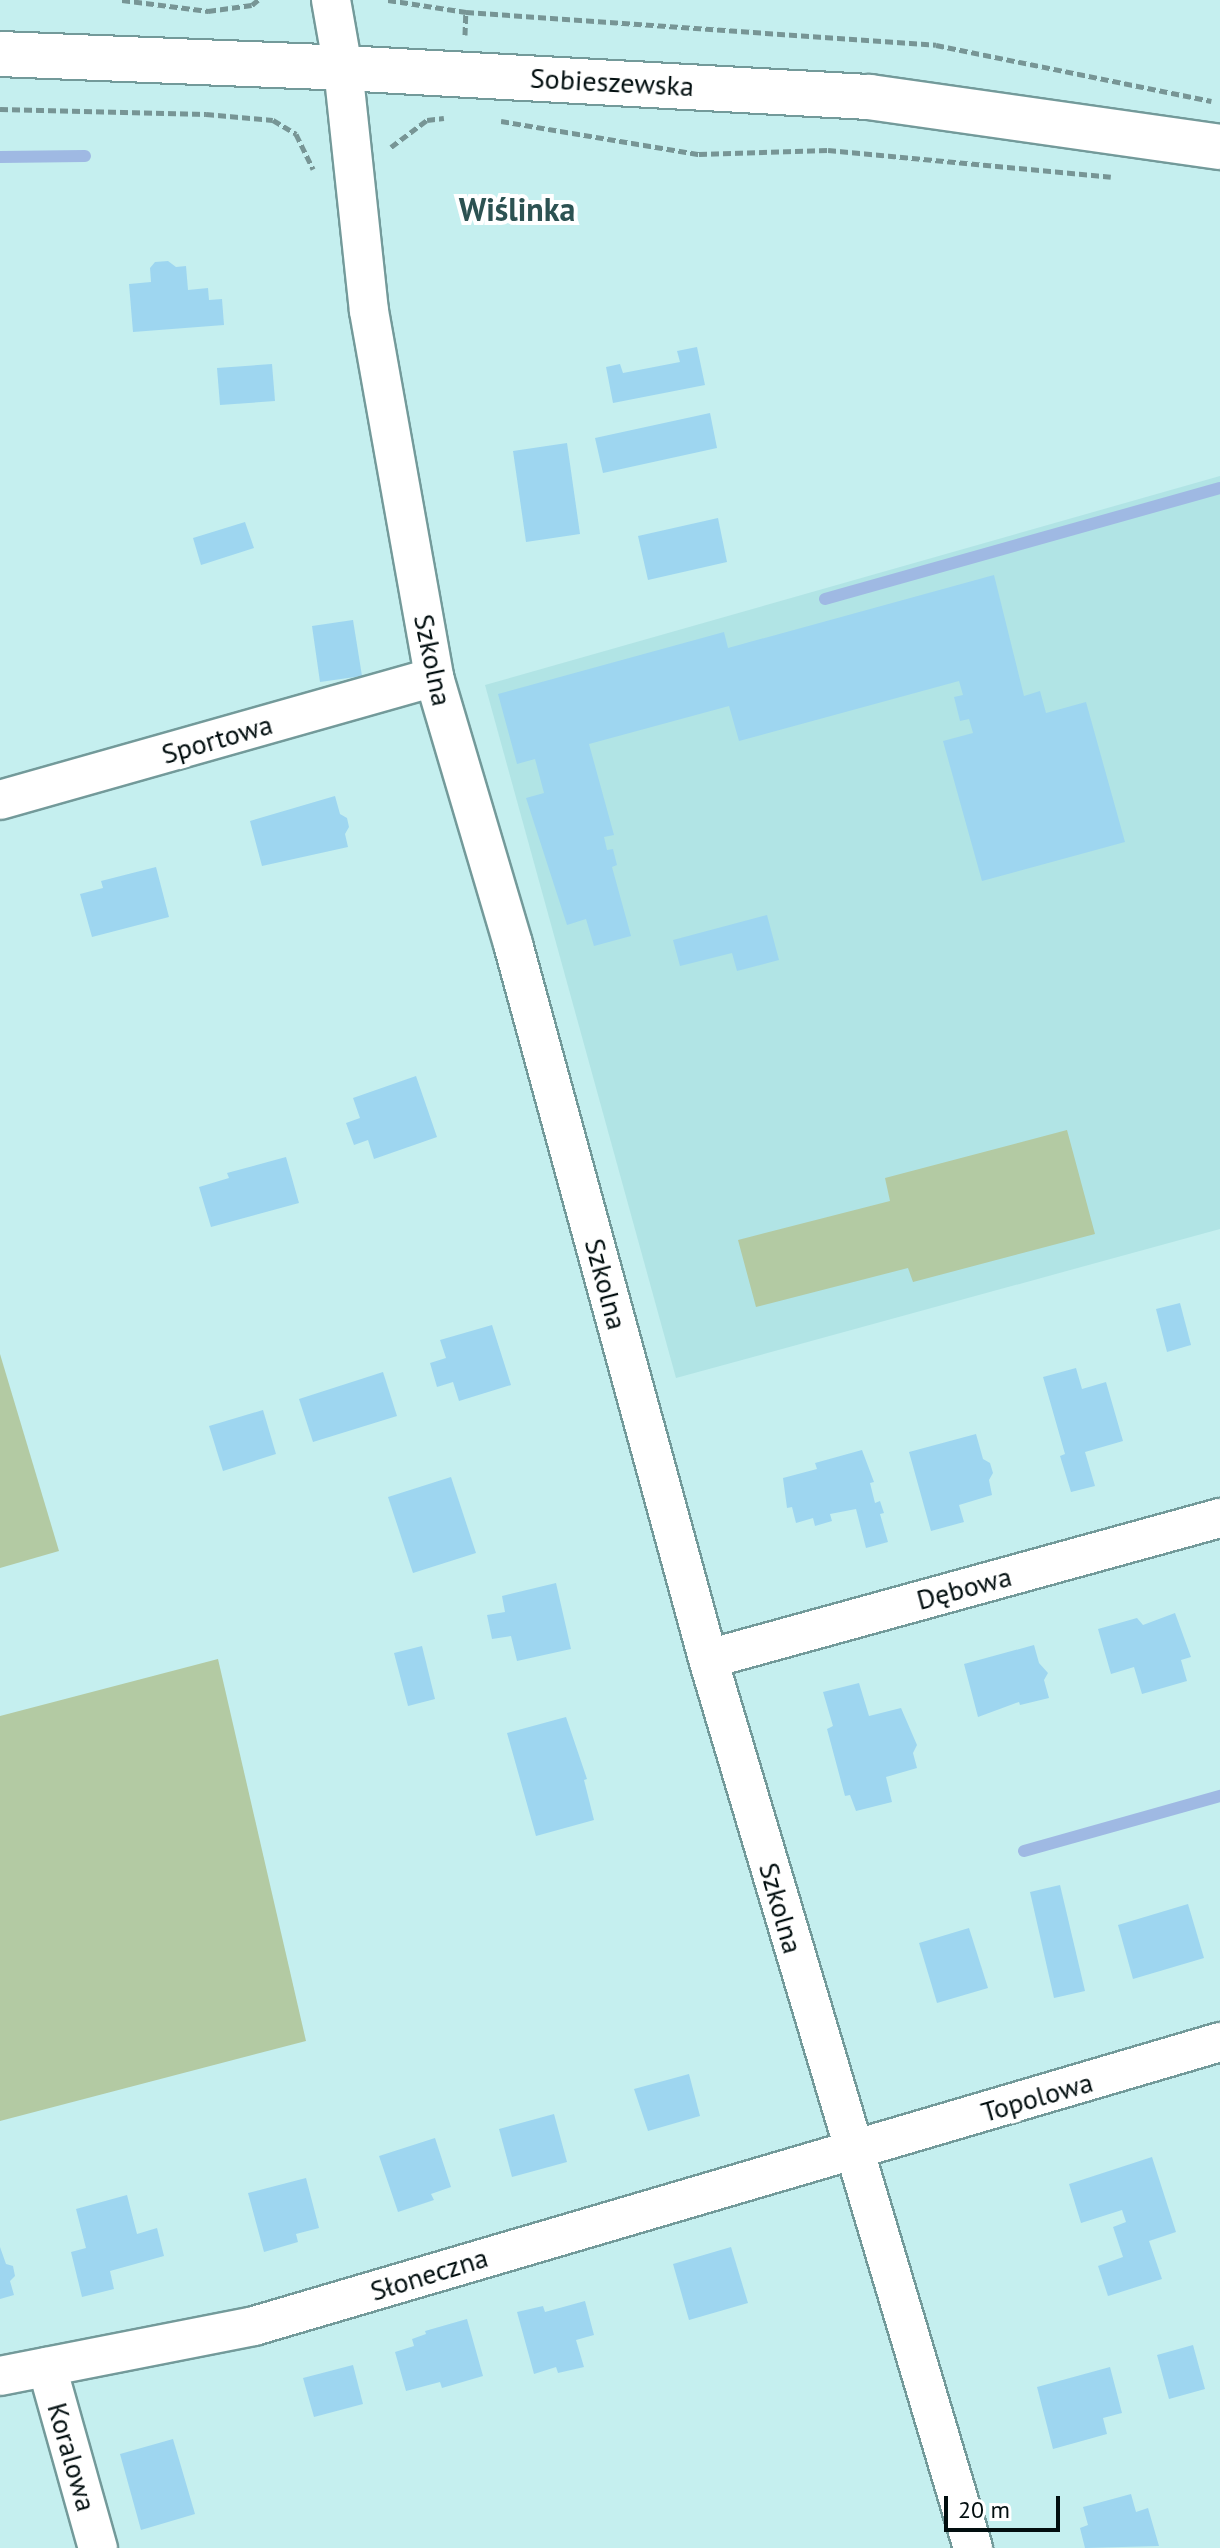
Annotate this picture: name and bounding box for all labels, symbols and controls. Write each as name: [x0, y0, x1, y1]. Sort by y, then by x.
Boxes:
street label: Sobieszewska: [529, 61, 695, 103]
district label: Wiślinka: [459, 190, 575, 228]
street label: Szkolna: [407, 611, 459, 709]
street label: Sportowa: [158, 707, 276, 771]
street label: Szkolna: [578, 1235, 634, 1333]
street label: Dębowa: [913, 1559, 1015, 1617]
street label: Szkolna: [752, 1859, 810, 1957]
street label: Topolowa: [977, 2065, 1097, 2129]
street label: Słoneczna: [366, 2240, 492, 2308]
street label: Koralowa: [40, 2399, 104, 2515]
scale bar: [948, 2480, 1064, 2530]
text: 20 m: [958, 2494, 1010, 2525]

